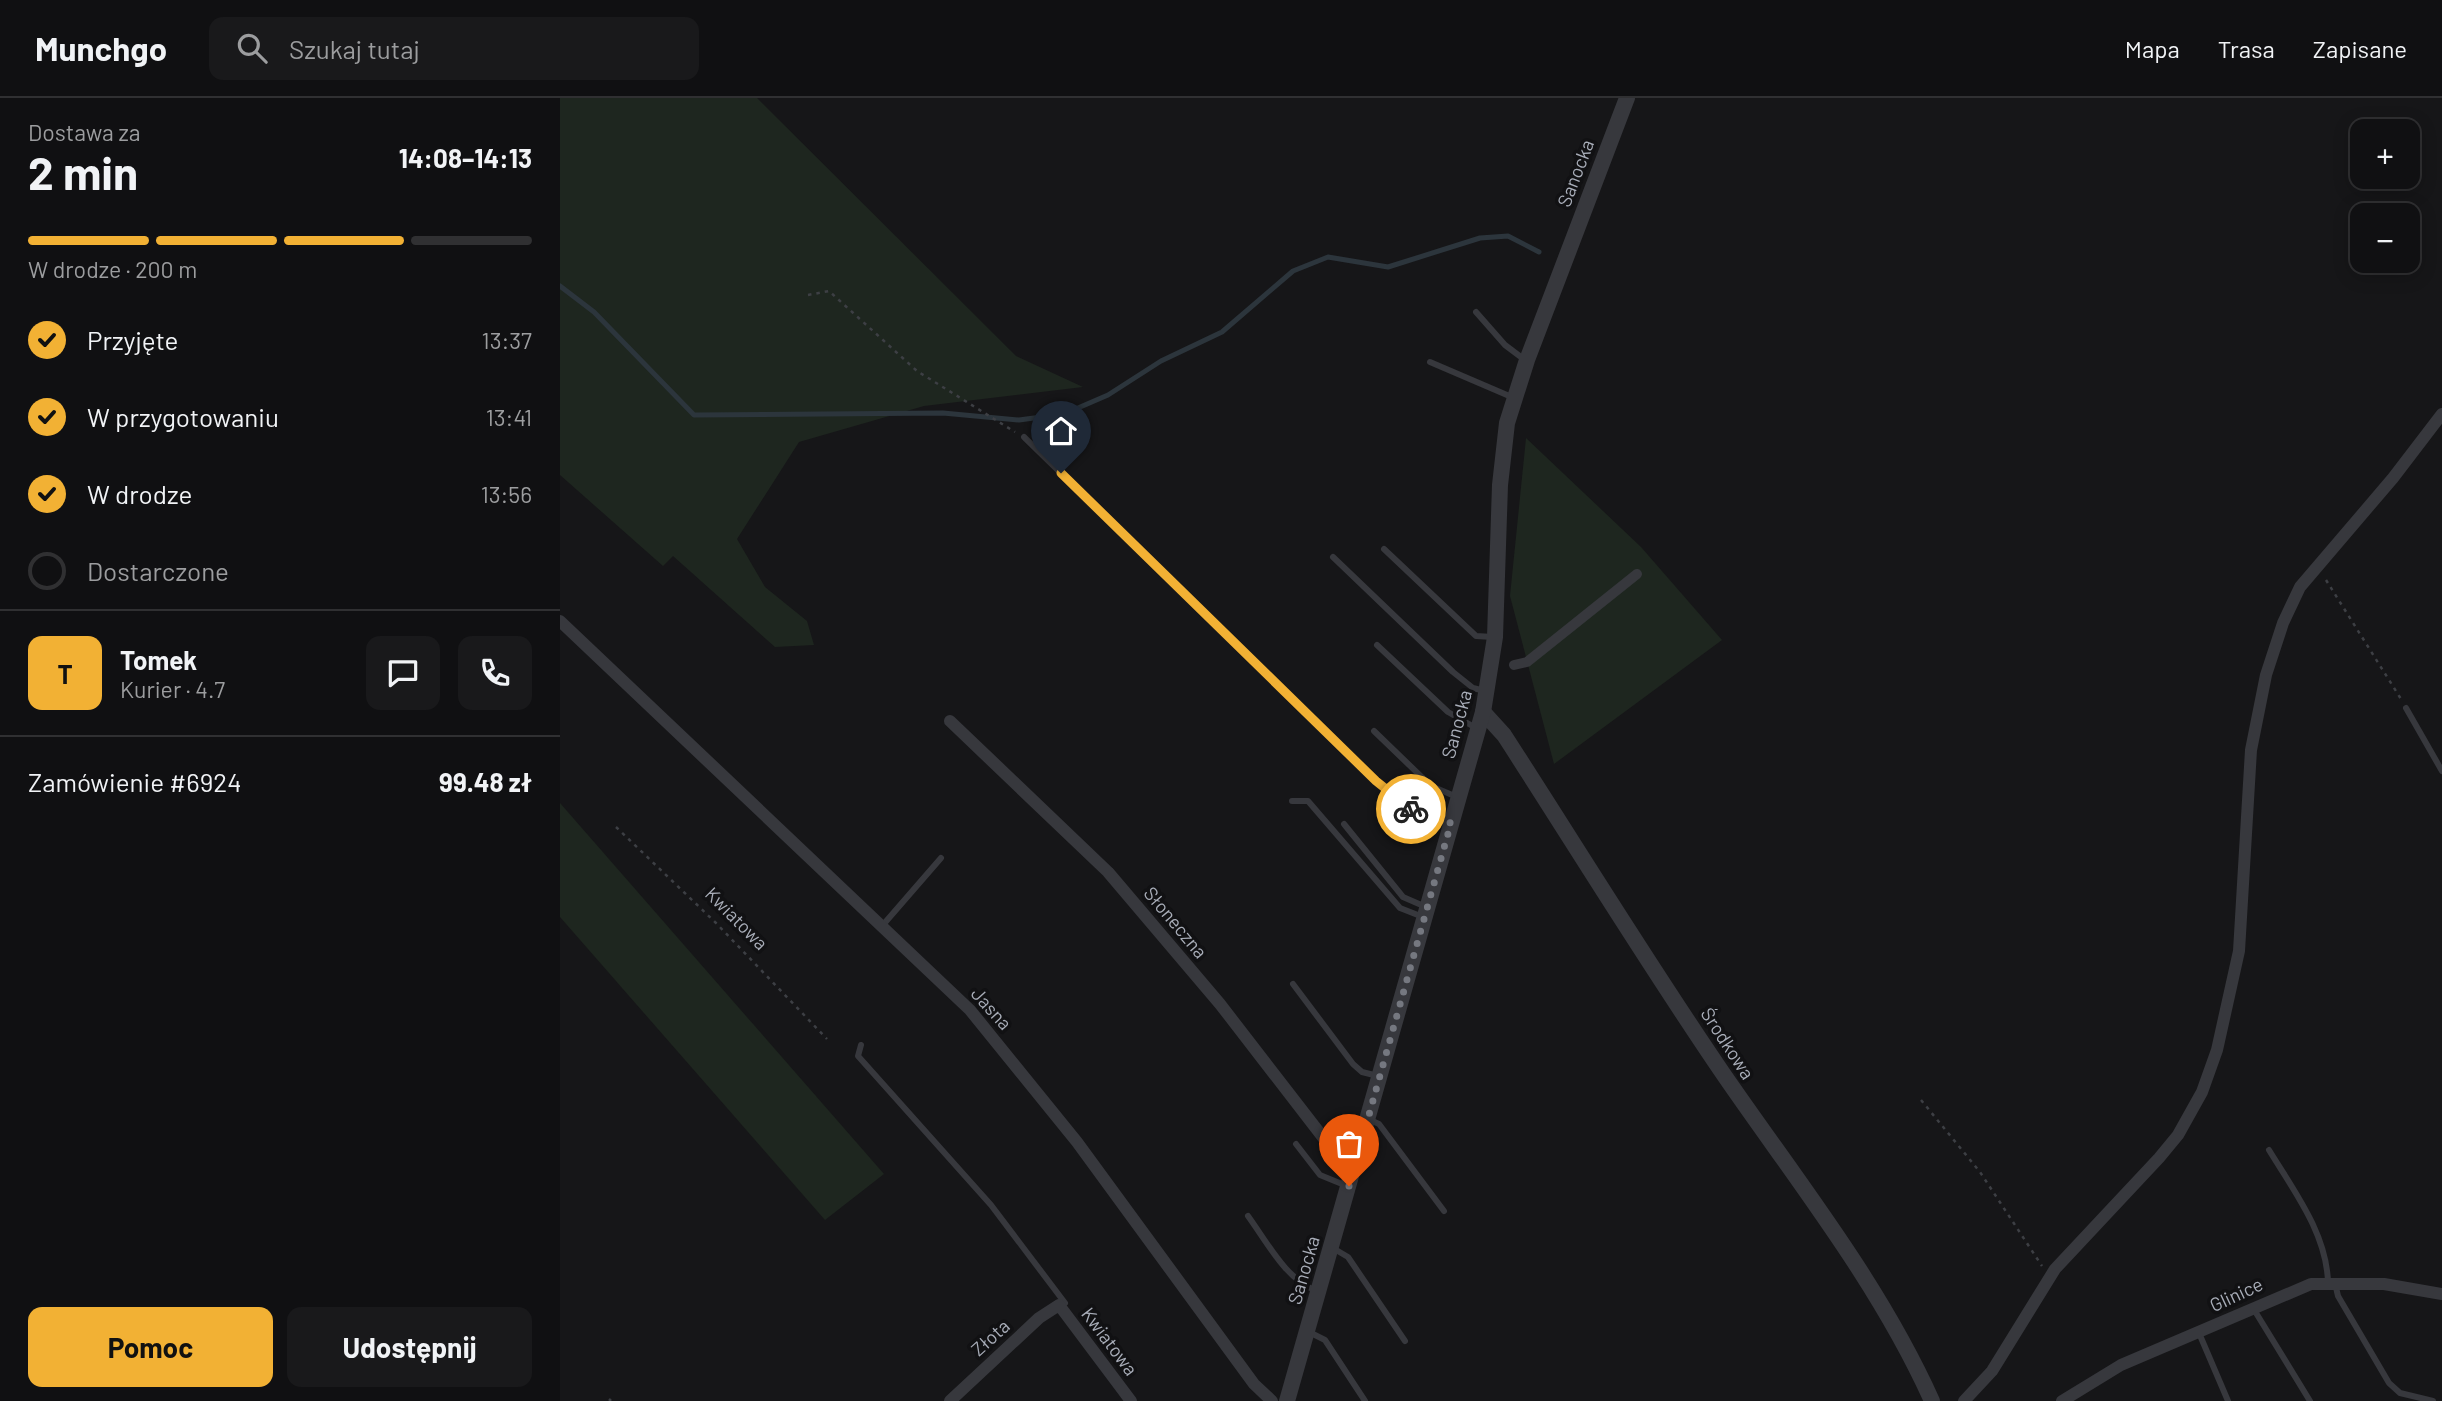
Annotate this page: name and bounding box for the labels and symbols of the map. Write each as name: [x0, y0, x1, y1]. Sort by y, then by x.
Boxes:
street label: Sanocka: [1552, 136, 1598, 210]
pin: [1031, 401, 1091, 473]
street label: Sanocka: [1436, 687, 1476, 761]
courier: [1376, 774, 1446, 844]
street label: Słoneczna: [1139, 881, 1213, 963]
street label: Kwiatowa: [701, 882, 773, 954]
street label: Jasna: [967, 982, 1017, 1034]
street label: Środkowa: [1696, 1003, 1760, 1083]
pin: [1319, 1114, 1379, 1186]
street label: Sanocka: [1282, 1233, 1324, 1307]
street label: Glinice: [2206, 1272, 2266, 1316]
street label: Kwiatowa: [1077, 1302, 1143, 1380]
street label: Złota: [966, 1314, 1014, 1360]

